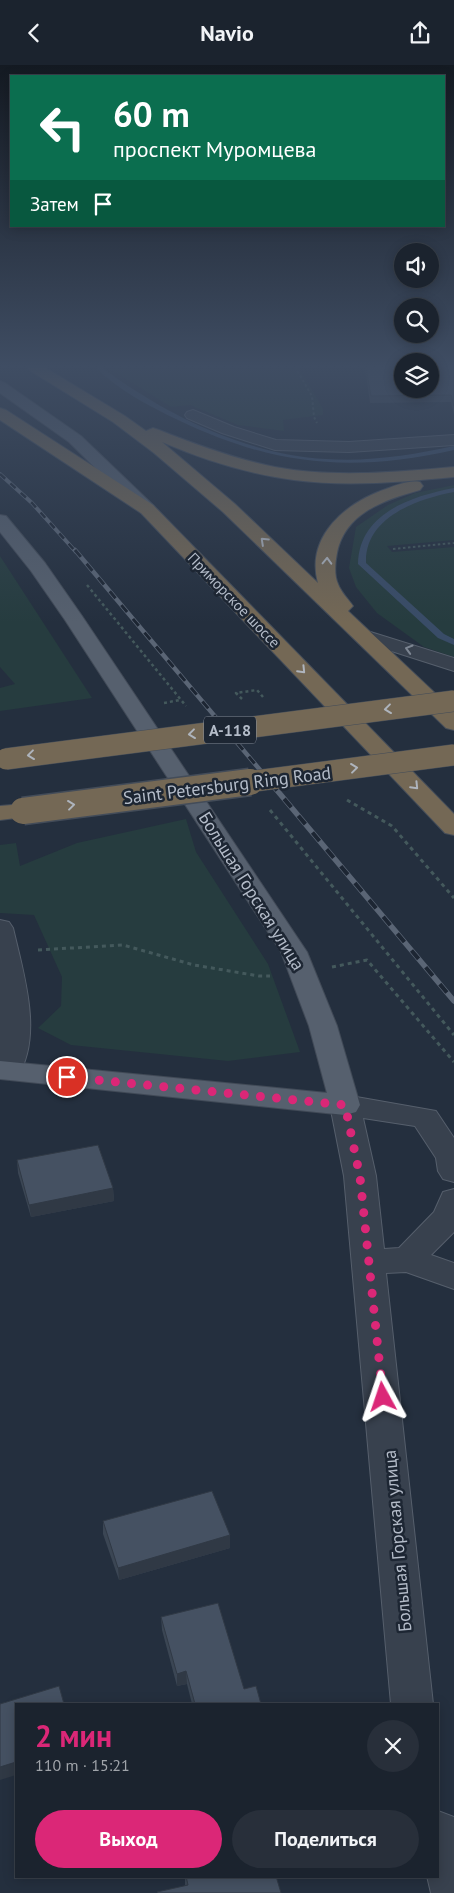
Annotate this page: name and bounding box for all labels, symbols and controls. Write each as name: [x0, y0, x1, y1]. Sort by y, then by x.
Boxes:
icon: back: [20, 19, 48, 47]
text: Navio: [200, 19, 254, 47]
icon: share: [406, 19, 434, 47]
text: 60 m: [113, 91, 190, 137]
icon: left: [30, 95, 95, 160]
text: проспект Муромцева: [113, 135, 316, 163]
icon: arrive: [89, 190, 117, 218]
text: Затем: [30, 192, 79, 216]
map controls: [394, 243, 439, 398]
button: sound: [394, 243, 439, 288]
button: search: [394, 298, 439, 343]
button: layers: [394, 353, 439, 398]
one-way arrow: [261, 538, 270, 547]
street label: Приморское шоссе: [184, 548, 284, 652]
one-way arrow: [322, 557, 333, 565]
one-way arrow: [406, 645, 414, 655]
one-way arrow: [296, 664, 305, 673]
one-way arrow: [384, 703, 392, 714]
road number: А-118: [204, 717, 256, 743]
one-way arrow: [188, 729, 197, 739]
one-way arrow: [27, 750, 36, 760]
street label: Saint Petersburg Ring Road: [122, 761, 332, 809]
one-way arrow: [350, 763, 358, 774]
one-way arrow: [409, 781, 418, 790]
one-way arrow: [68, 800, 76, 811]
street label: Большая Горская улица: [194, 807, 310, 975]
pin: [46, 1056, 88, 1098]
icon: arrive: [53, 1063, 81, 1091]
position arrow: [356, 1370, 408, 1422]
street label: Большая Горская улица: [378, 1449, 416, 1633]
text: 2 мин: [35, 1716, 112, 1755]
button: close: [367, 1720, 419, 1772]
text: 110 m · 15:21: [35, 1755, 130, 1775]
button: Выход: [35, 1810, 222, 1868]
button: Поделиться: [232, 1810, 419, 1868]

